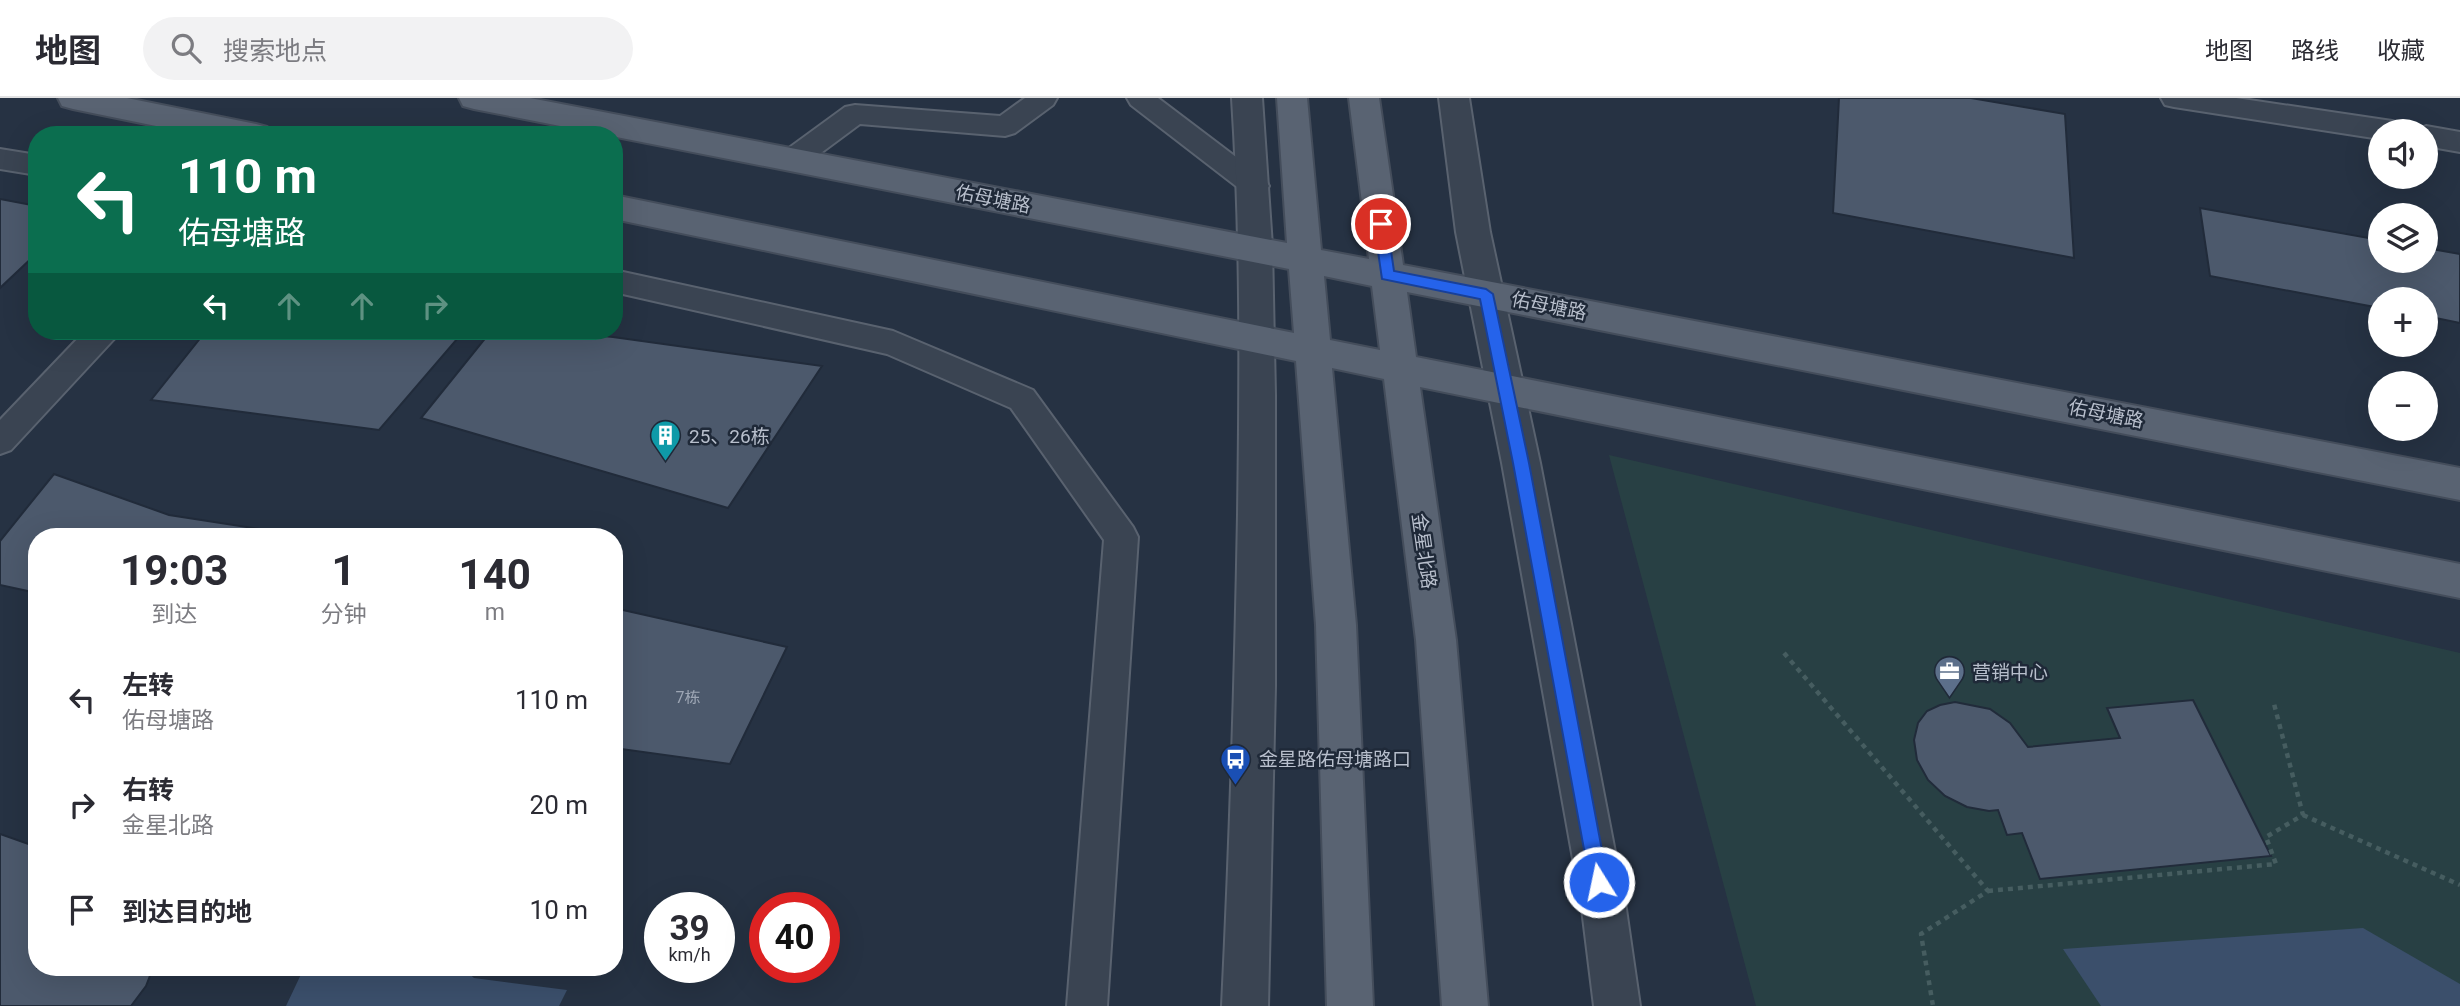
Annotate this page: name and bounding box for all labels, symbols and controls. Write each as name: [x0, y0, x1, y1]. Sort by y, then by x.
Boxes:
search box: [143, 17, 633, 80]
icon: search: [167, 29, 205, 67]
text: 地图: [35, 31, 101, 70]
text: 搜索地点: [223, 36, 327, 66]
text: 地图: [2205, 37, 2253, 65]
text: 路线: [2291, 37, 2339, 65]
text: 收藏: [2377, 37, 2425, 65]
map controls: [2368, 119, 2438, 441]
button: sound: [2368, 119, 2438, 189]
text: 110 m: [178, 148, 317, 205]
icon: left: [63, 154, 154, 245]
street label: 佑母塘路: [953, 180, 1033, 218]
pin: [1351, 194, 1411, 254]
button: layers: [2368, 203, 2438, 273]
icon: arrive: [1362, 205, 1400, 243]
text: 佑母塘路: [178, 214, 306, 252]
icon: left: [197, 287, 235, 325]
icon: ahead: [270, 287, 308, 325]
icon: ahead: [343, 287, 381, 325]
icon: right: [416, 287, 454, 325]
street label: 佑母塘路: [1509, 287, 1589, 325]
button: +: [2368, 287, 2438, 357]
button: −: [2368, 371, 2438, 441]
street label: 佑母塘路: [2066, 395, 2146, 433]
building icon: 25、26栋: [649, 419, 683, 463]
place label: 25、26栋: [689, 425, 770, 448]
street label: 金星北路: [1407, 512, 1441, 590]
text: 19:03: [120, 546, 228, 595]
text: 1: [331, 546, 356, 595]
text: 140: [459, 550, 531, 599]
text: m: [485, 599, 505, 626]
text: 到达: [151, 601, 197, 628]
text: 分钟: [320, 601, 366, 628]
office icon: 营销中心: [1932, 655, 1966, 699]
place label: 营销中心: [1972, 661, 2048, 684]
text: 左转: [122, 670, 174, 700]
icon: left: [63, 681, 101, 719]
text: 110 m: [515, 685, 588, 715]
house number: 7栋: [676, 688, 701, 707]
text: 佑母塘路: [122, 707, 214, 734]
bus stop icon: 金星路佑母塘路口: [1219, 742, 1253, 786]
place label: 金星路佑母塘路口: [1259, 748, 1411, 771]
text: 右转: [122, 775, 174, 805]
icon: right: [63, 786, 101, 824]
text: 20 m: [530, 790, 588, 820]
text: 金星北路: [122, 812, 214, 839]
position arrow: [1562, 845, 1636, 919]
icon: arrive: [63, 891, 101, 929]
speed limit sign: 40: [749, 892, 840, 983]
text: 10 m: [530, 895, 588, 925]
text: 到达目的地: [122, 897, 252, 927]
text: 39: [669, 908, 710, 949]
text: km/h: [668, 944, 711, 965]

